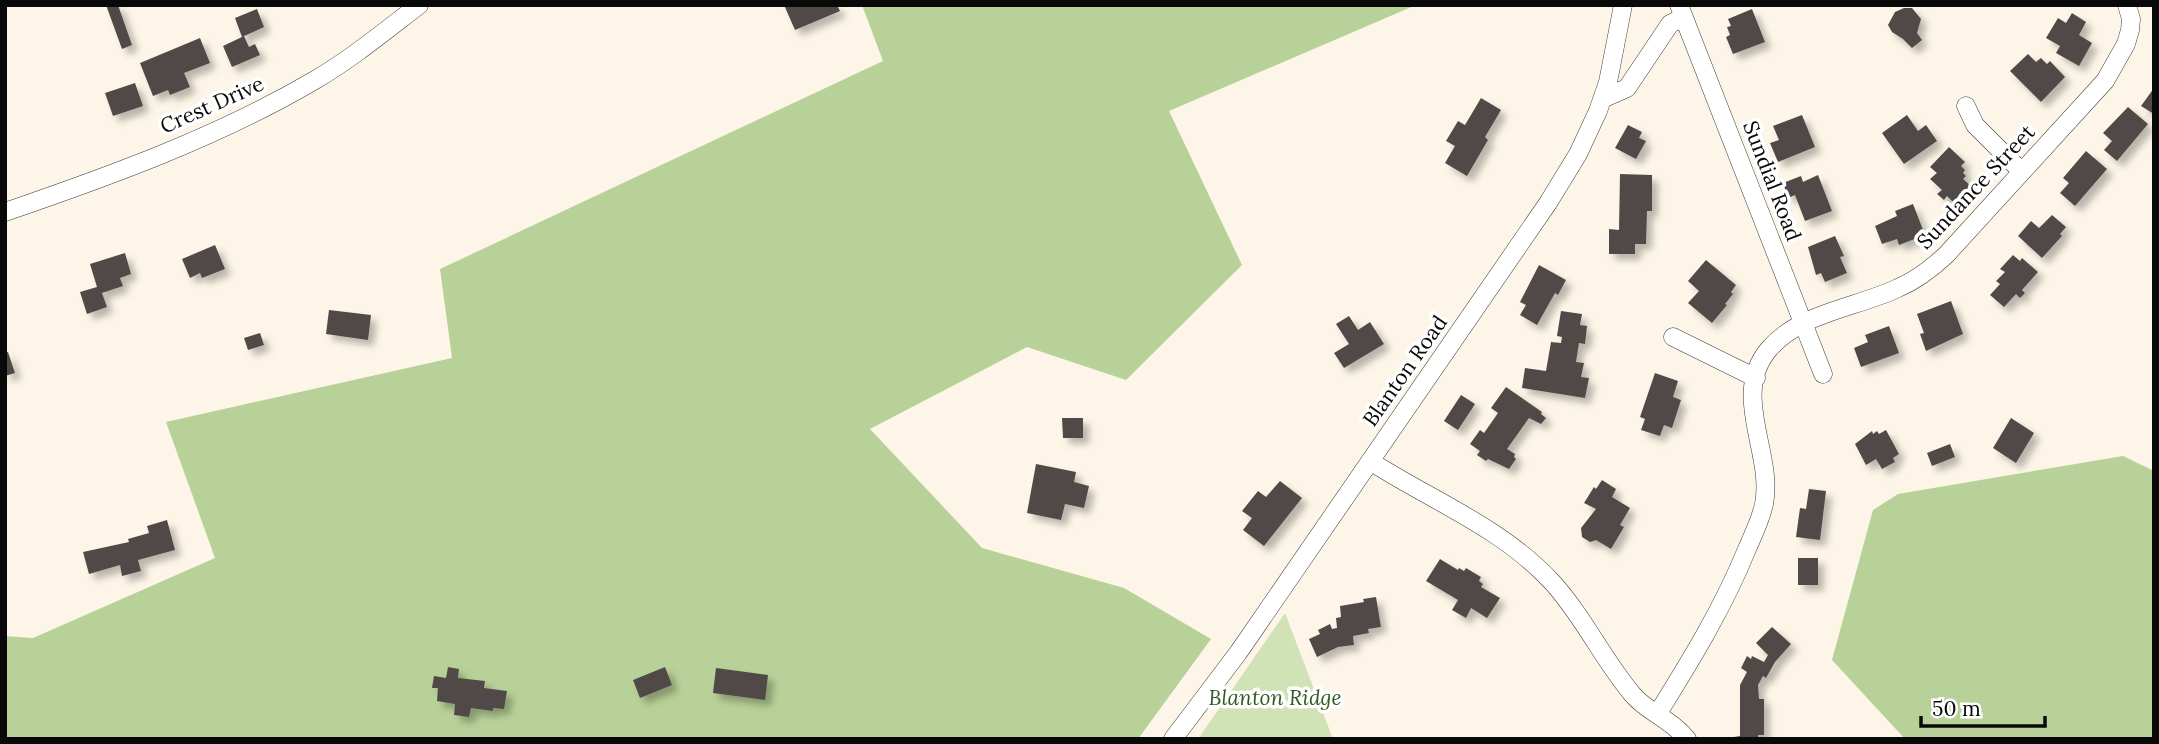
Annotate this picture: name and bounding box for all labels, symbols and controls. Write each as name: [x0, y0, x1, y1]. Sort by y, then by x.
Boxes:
street label: Crest Drive: [156, 70, 268, 139]
street label: Sundial Road: [1737, 117, 1808, 245]
street label: Sundance Street: [1911, 118, 2041, 255]
street label: Blanton Road: [1356, 310, 1453, 431]
park label: Blanton Ridge: [1209, 684, 1341, 711]
scale bar: [1921, 684, 2045, 728]
text: 50 m: [1932, 695, 1981, 722]

